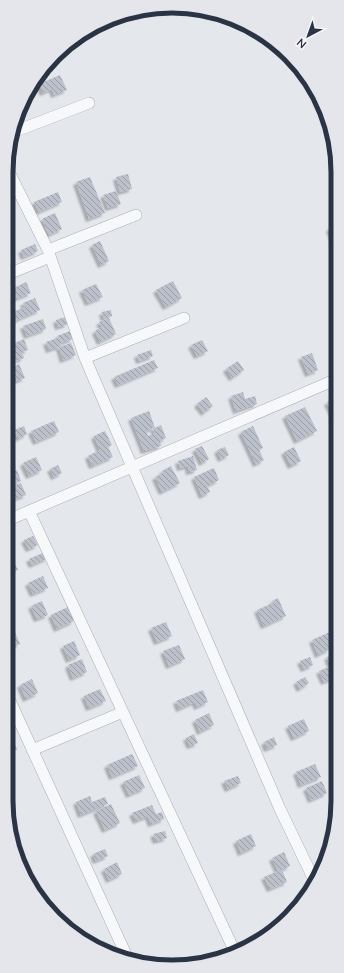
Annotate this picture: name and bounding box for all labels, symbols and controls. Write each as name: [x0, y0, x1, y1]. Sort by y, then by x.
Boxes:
north arrow: [288, 16, 328, 56]
text: N: [294, 36, 309, 52]

